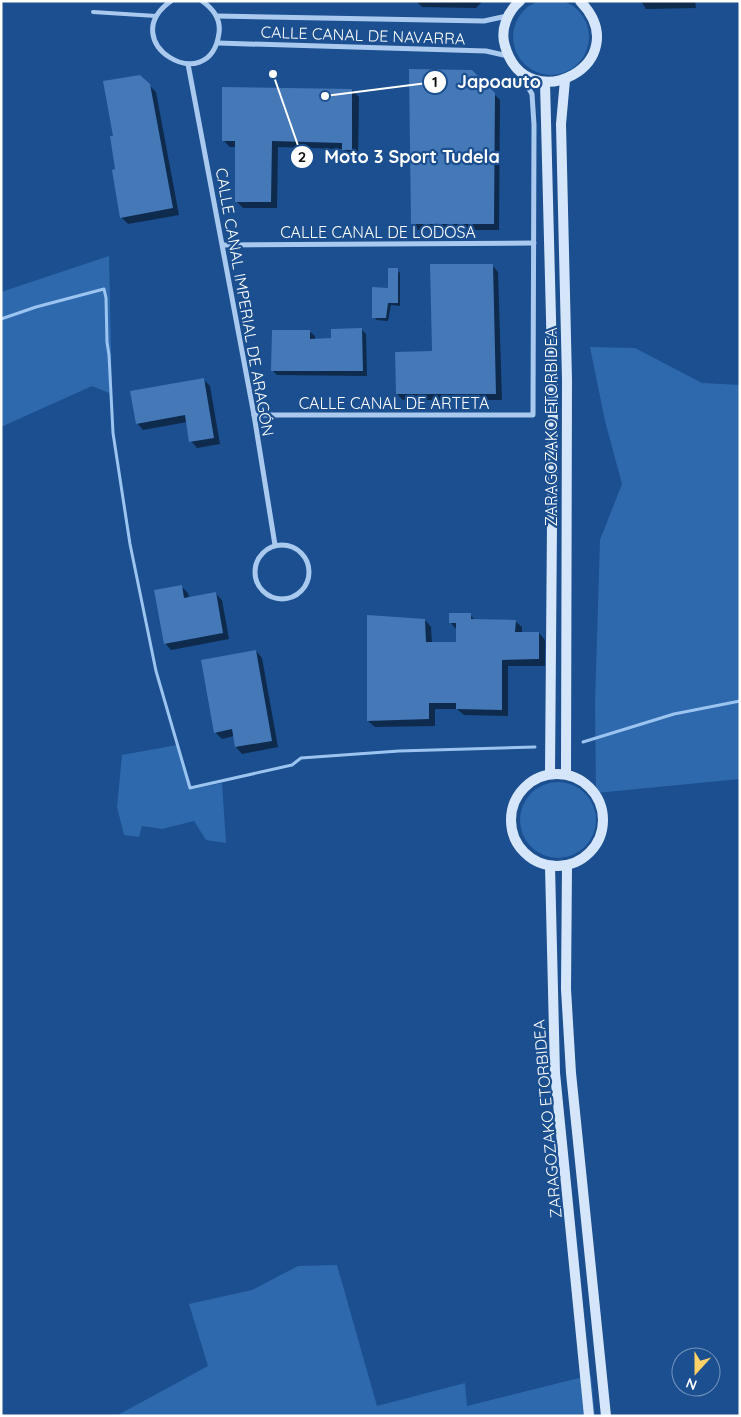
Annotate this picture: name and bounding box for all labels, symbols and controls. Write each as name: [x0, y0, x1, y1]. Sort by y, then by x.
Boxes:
street label: CALLE CANAL DE NAVARRA: [260, 21, 466, 49]
callout: Japoauto: [422, 65, 551, 98]
text: Japoauto: [457, 70, 541, 93]
text: 1: [432, 72, 438, 91]
callout: Moto 3 Sport Tudela: [289, 140, 510, 173]
text: Moto 3 Sport Tudela: [324, 145, 500, 168]
text: 2: [298, 147, 306, 166]
street label: CALLE CANAL IMPERIAL DE ARAGÓN: [212, 166, 278, 438]
street label: CALLE CANAL DE LODOSA: [280, 222, 476, 242]
street label: ZARAGOZAKO ETORBIDEA: [541, 327, 561, 527]
street label: CALLE CANAL DE ARTETA: [299, 393, 489, 413]
street label: ZARAGOZAKO ETORBIDEA: [528, 1019, 566, 1219]
north arrow: [671, 1347, 721, 1397]
text: N: [683, 1374, 699, 1394]

